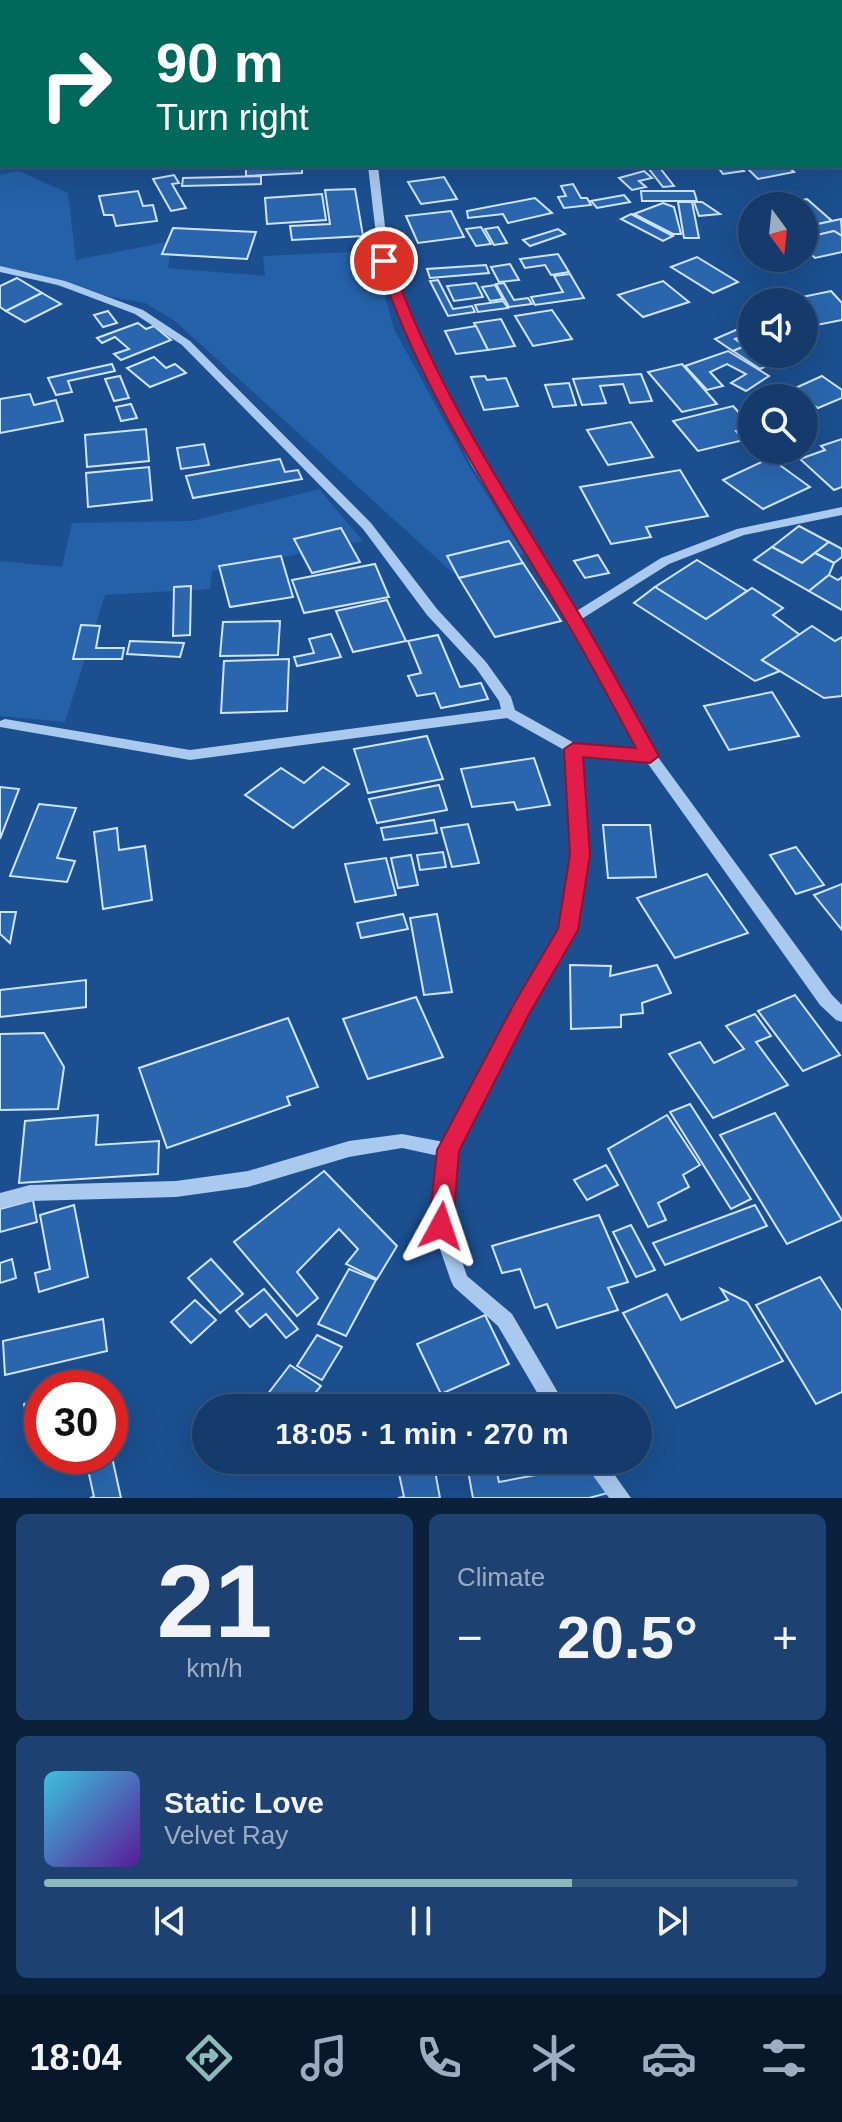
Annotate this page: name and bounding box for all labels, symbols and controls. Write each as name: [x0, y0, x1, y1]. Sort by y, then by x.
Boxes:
text: 90 m: [156, 31, 284, 94]
icon: right: [24, 32, 128, 136]
text: Turn right: [156, 97, 309, 138]
north arrow: [738, 192, 818, 272]
map controls: [738, 192, 818, 464]
pin: [350, 227, 418, 295]
icon: arrive: [362, 239, 406, 283]
button: sound: [738, 288, 818, 368]
button: search: [738, 384, 818, 464]
position arrow: [399, 1184, 483, 1268]
speed limit sign: 30: [24, 1370, 128, 1474]
text: 18:05 · 1 min · 270 m: [275, 1417, 569, 1450]
text: 21: [157, 1543, 272, 1659]
text: Climate: [457, 1562, 545, 1592]
text: 20.5°: [557, 1604, 698, 1671]
text: −: [457, 1613, 483, 1662]
text: +: [772, 1613, 798, 1662]
text: km/h: [186, 1653, 243, 1683]
text: Static Love: [164, 1786, 324, 1819]
text: Velvet Ray: [164, 1820, 288, 1850]
icon: previous: [148, 1899, 192, 1943]
icon: pause: [399, 1899, 443, 1943]
icon: next: [650, 1899, 694, 1943]
icon: directions: [181, 2030, 237, 2086]
icon: music: [296, 2030, 352, 2086]
icon: phone: [411, 2030, 467, 2086]
icon: climate: [526, 2030, 582, 2086]
icon: car: [641, 2030, 697, 2086]
icon: filters: [756, 2030, 812, 2086]
text: 18:04: [30, 2037, 122, 2078]

